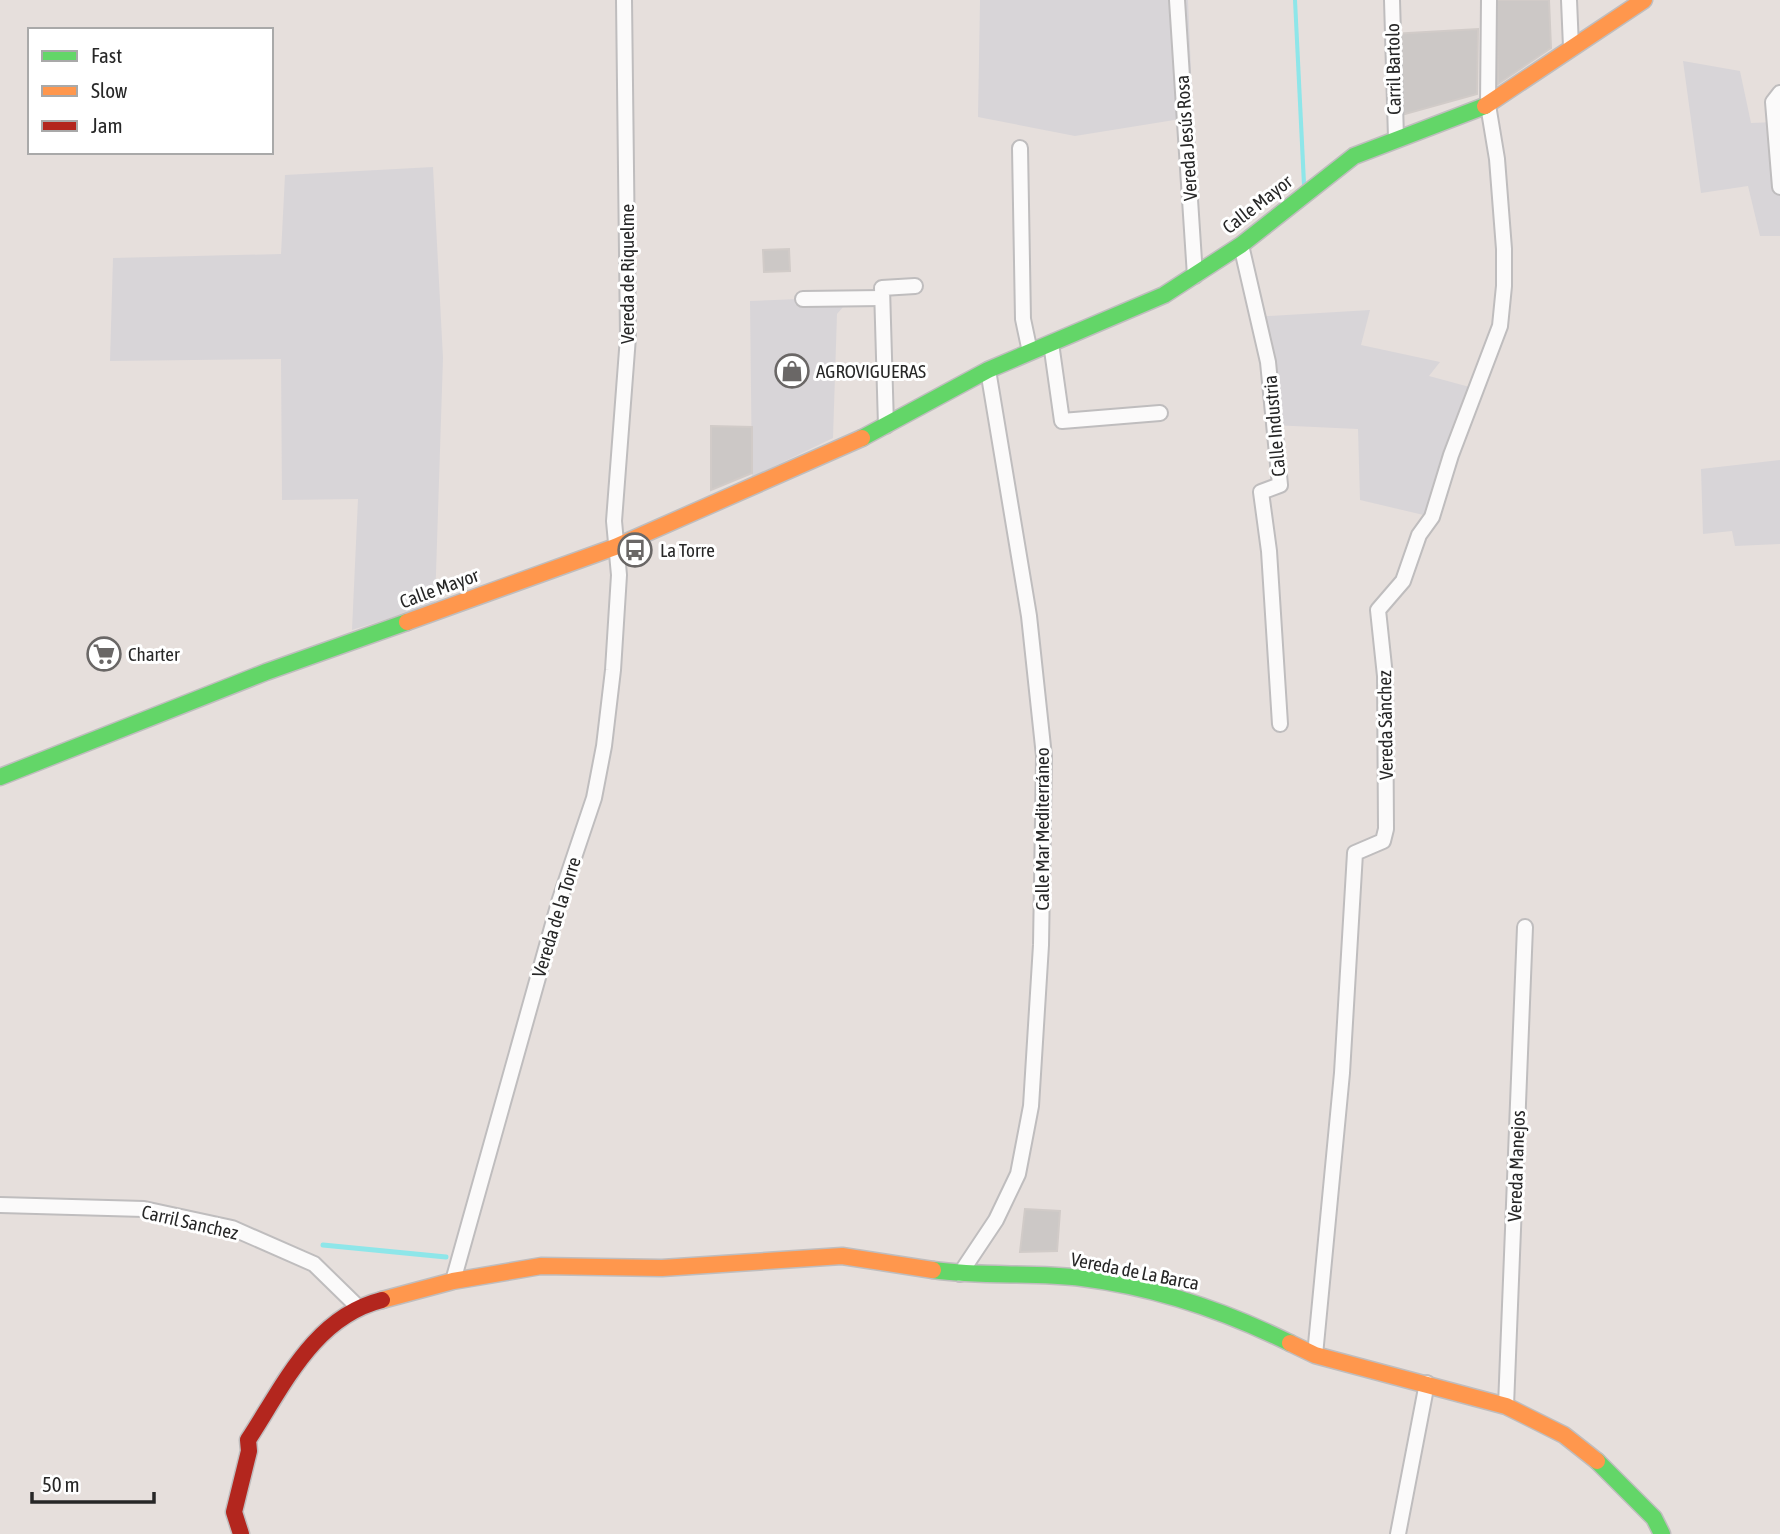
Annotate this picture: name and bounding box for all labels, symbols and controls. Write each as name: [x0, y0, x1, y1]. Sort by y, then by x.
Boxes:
street label: Carril Bartolo: [1381, 23, 1405, 115]
legend: [28, 28, 273, 154]
text: Fast: [91, 43, 122, 67]
street label: Vereda Jesús Rosa: [1171, 74, 1201, 202]
text: Slow: [91, 78, 128, 102]
text: Jam: [91, 113, 123, 137]
street label: Calle Mayor: [1218, 170, 1296, 238]
street label: Vereda de Riquelme: [616, 204, 638, 344]
shop icon: AGROVIGUERAS: [773, 352, 811, 390]
place label: AGROVIGUERAS: [816, 360, 926, 382]
street label: Calle Industria: [1259, 374, 1289, 478]
bus stop icon: La Torre: [616, 531, 654, 569]
place label: La Torre: [660, 539, 715, 561]
street label: Calle Mayor: [397, 563, 482, 612]
supermarket icon: Charter: [85, 635, 123, 673]
place label: Charter: [128, 643, 180, 665]
street label: Vereda Sánchez: [1373, 670, 1397, 780]
street label: Calle Mar Mediterráneo: [1031, 747, 1053, 911]
street label: Vereda de la Torre: [527, 854, 585, 980]
street label: Vereda Manejos: [1503, 1110, 1529, 1222]
street label: Carril Sanchez: [140, 1200, 241, 1244]
street label: Vereda de La Barca: [1069, 1248, 1201, 1294]
scale bar: [32, 1460, 154, 1504]
text: 50 m: [42, 1472, 80, 1496]

